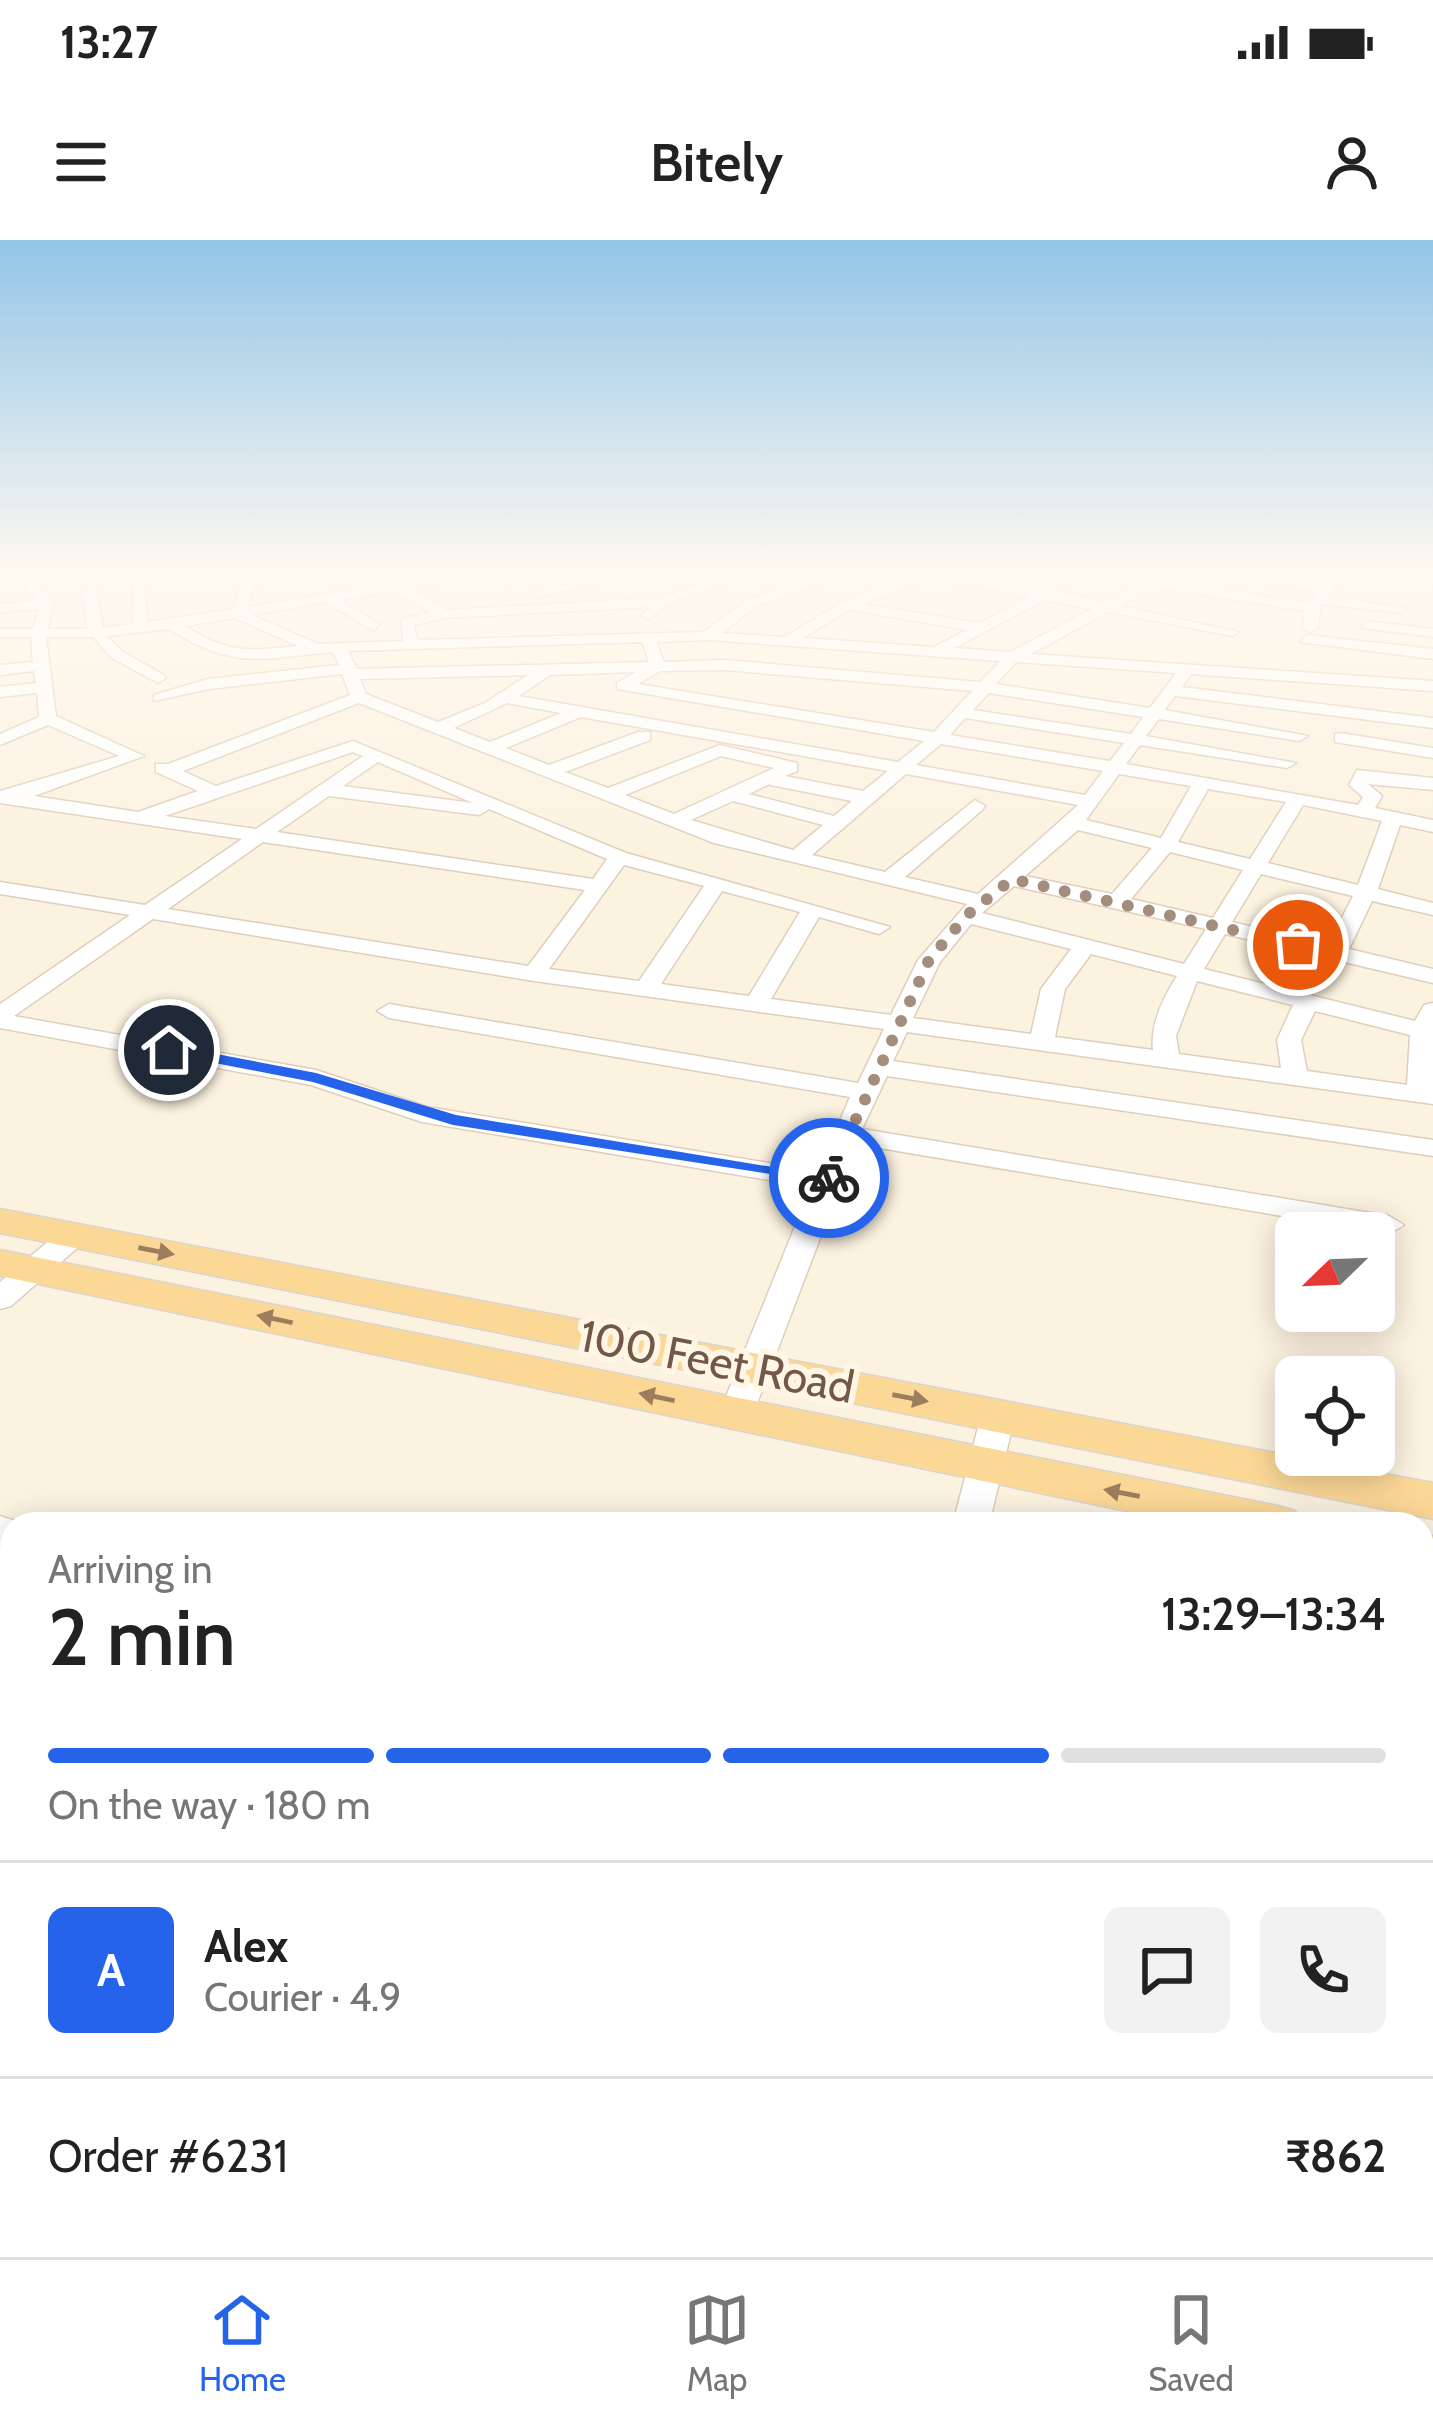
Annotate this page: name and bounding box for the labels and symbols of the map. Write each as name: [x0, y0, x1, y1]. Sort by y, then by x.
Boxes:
pin: [1247, 894, 1349, 996]
pin: [118, 999, 220, 1101]
courier: [769, 1118, 889, 1238]
north arrow: [1275, 1212, 1395, 1332]
one-way arrow: [138, 1242, 175, 1261]
street label: 100 Feet Road: [575, 1308, 859, 1414]
one-way arrow: [256, 1309, 294, 1328]
one-way arrow: [638, 1387, 676, 1406]
one-way arrow: [891, 1389, 929, 1408]
one-way arrow: [1102, 1483, 1140, 1502]

